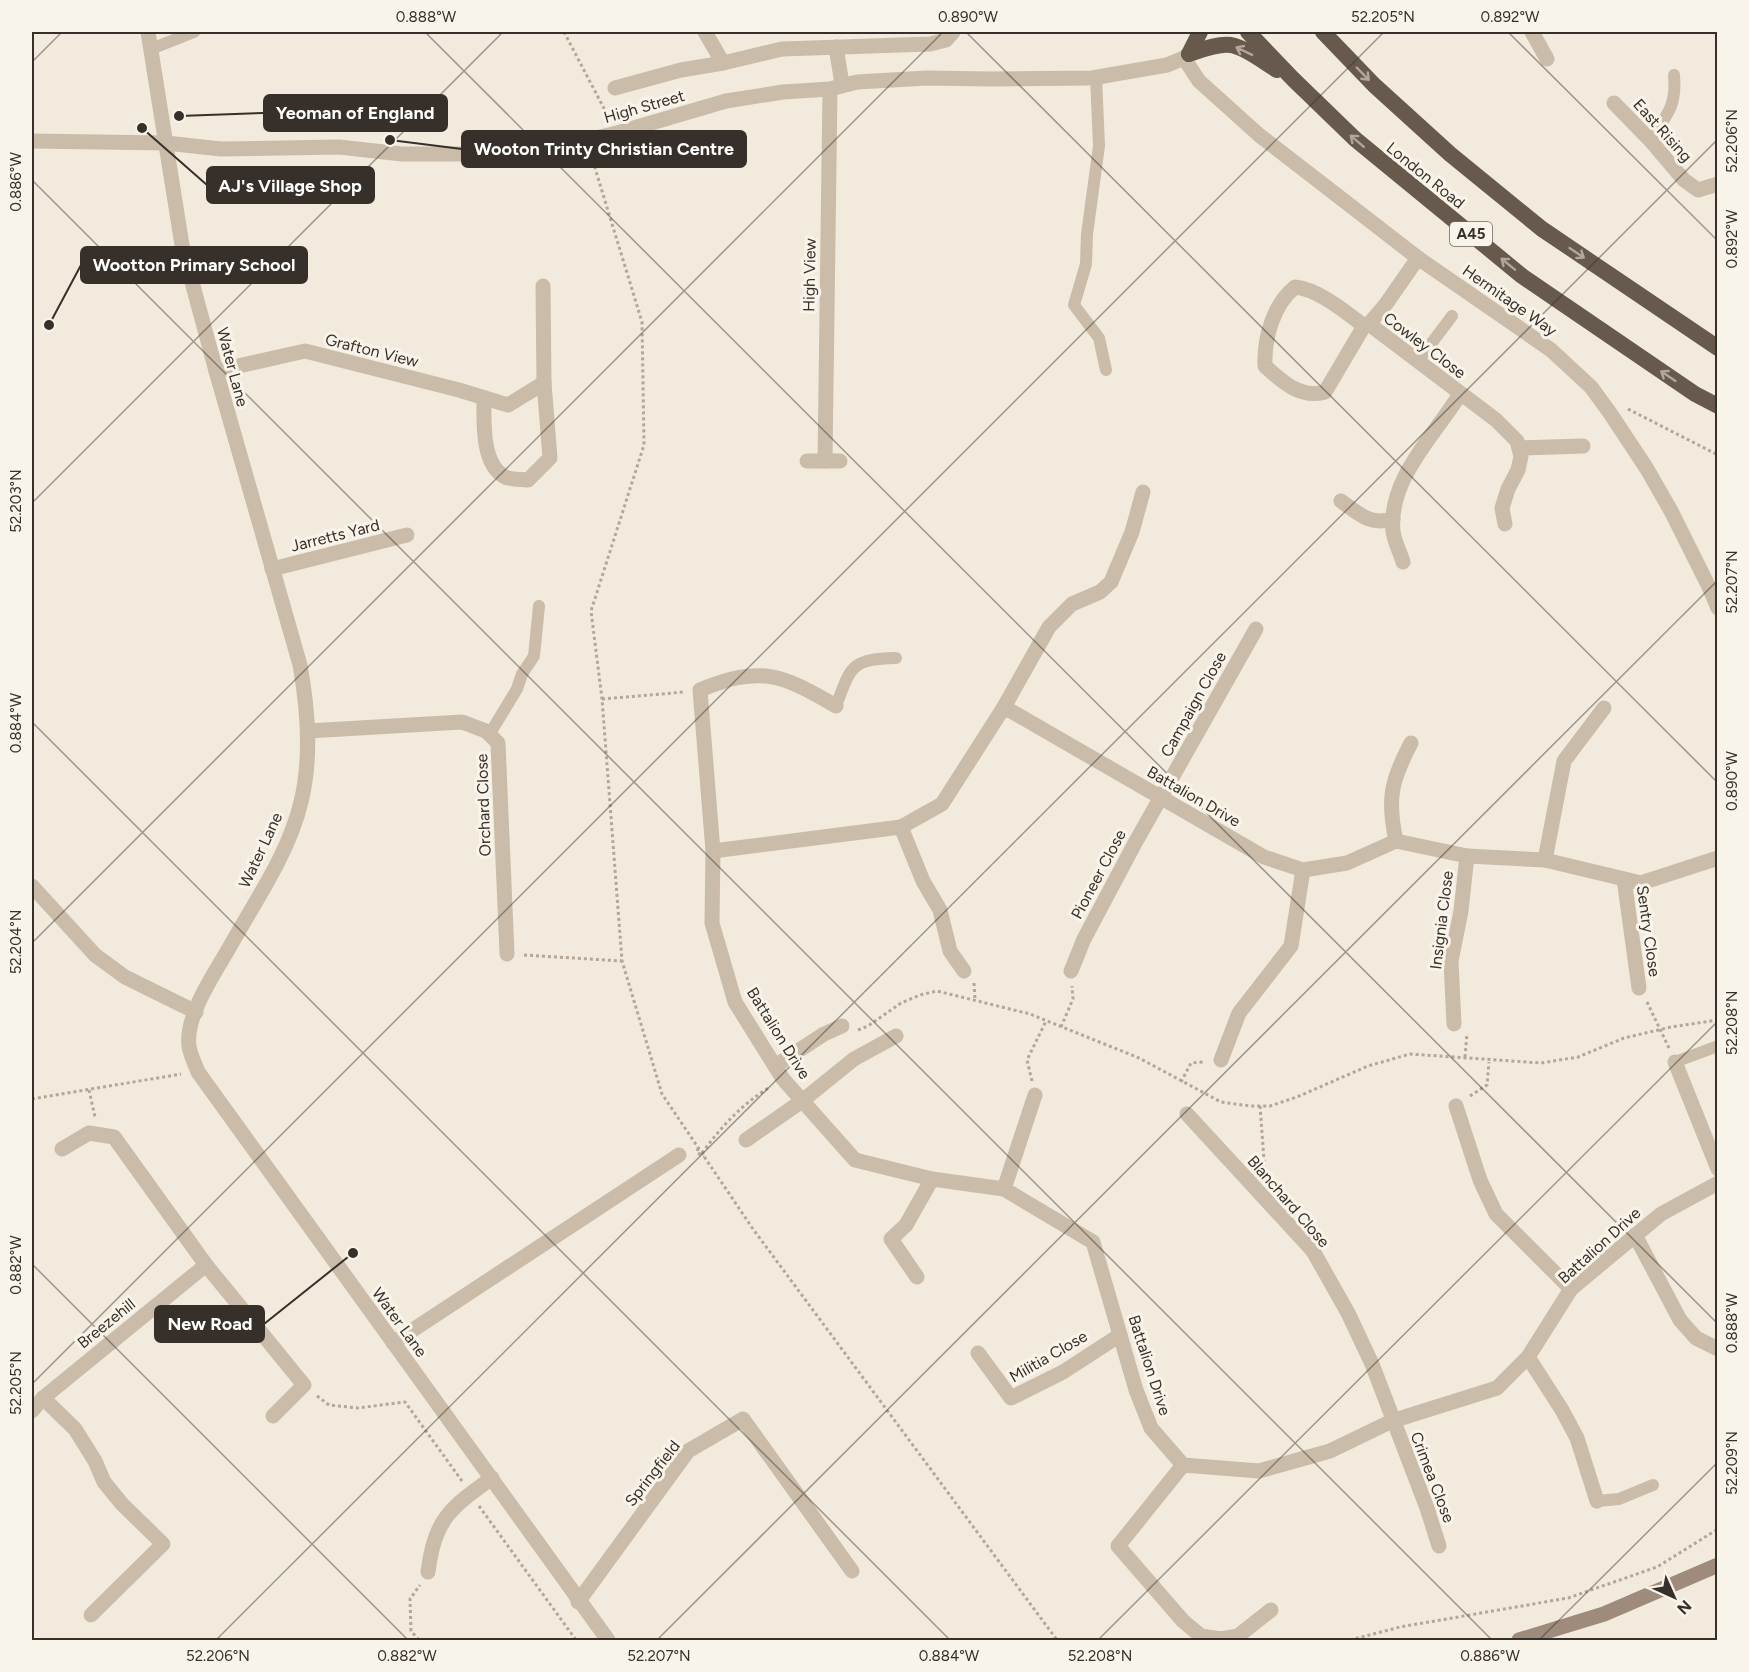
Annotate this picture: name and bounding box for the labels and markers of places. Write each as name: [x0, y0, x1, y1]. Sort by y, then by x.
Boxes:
callout: Yeoman of England: [264, 95, 447, 131]
callout: Wooton Trinty Christian Centre: [462, 131, 746, 167]
callout: AJ's Village Shop: [207, 167, 374, 203]
callout: Wootton Primary School: [81, 247, 307, 283]
callout: New Road: [155, 1306, 264, 1342]

